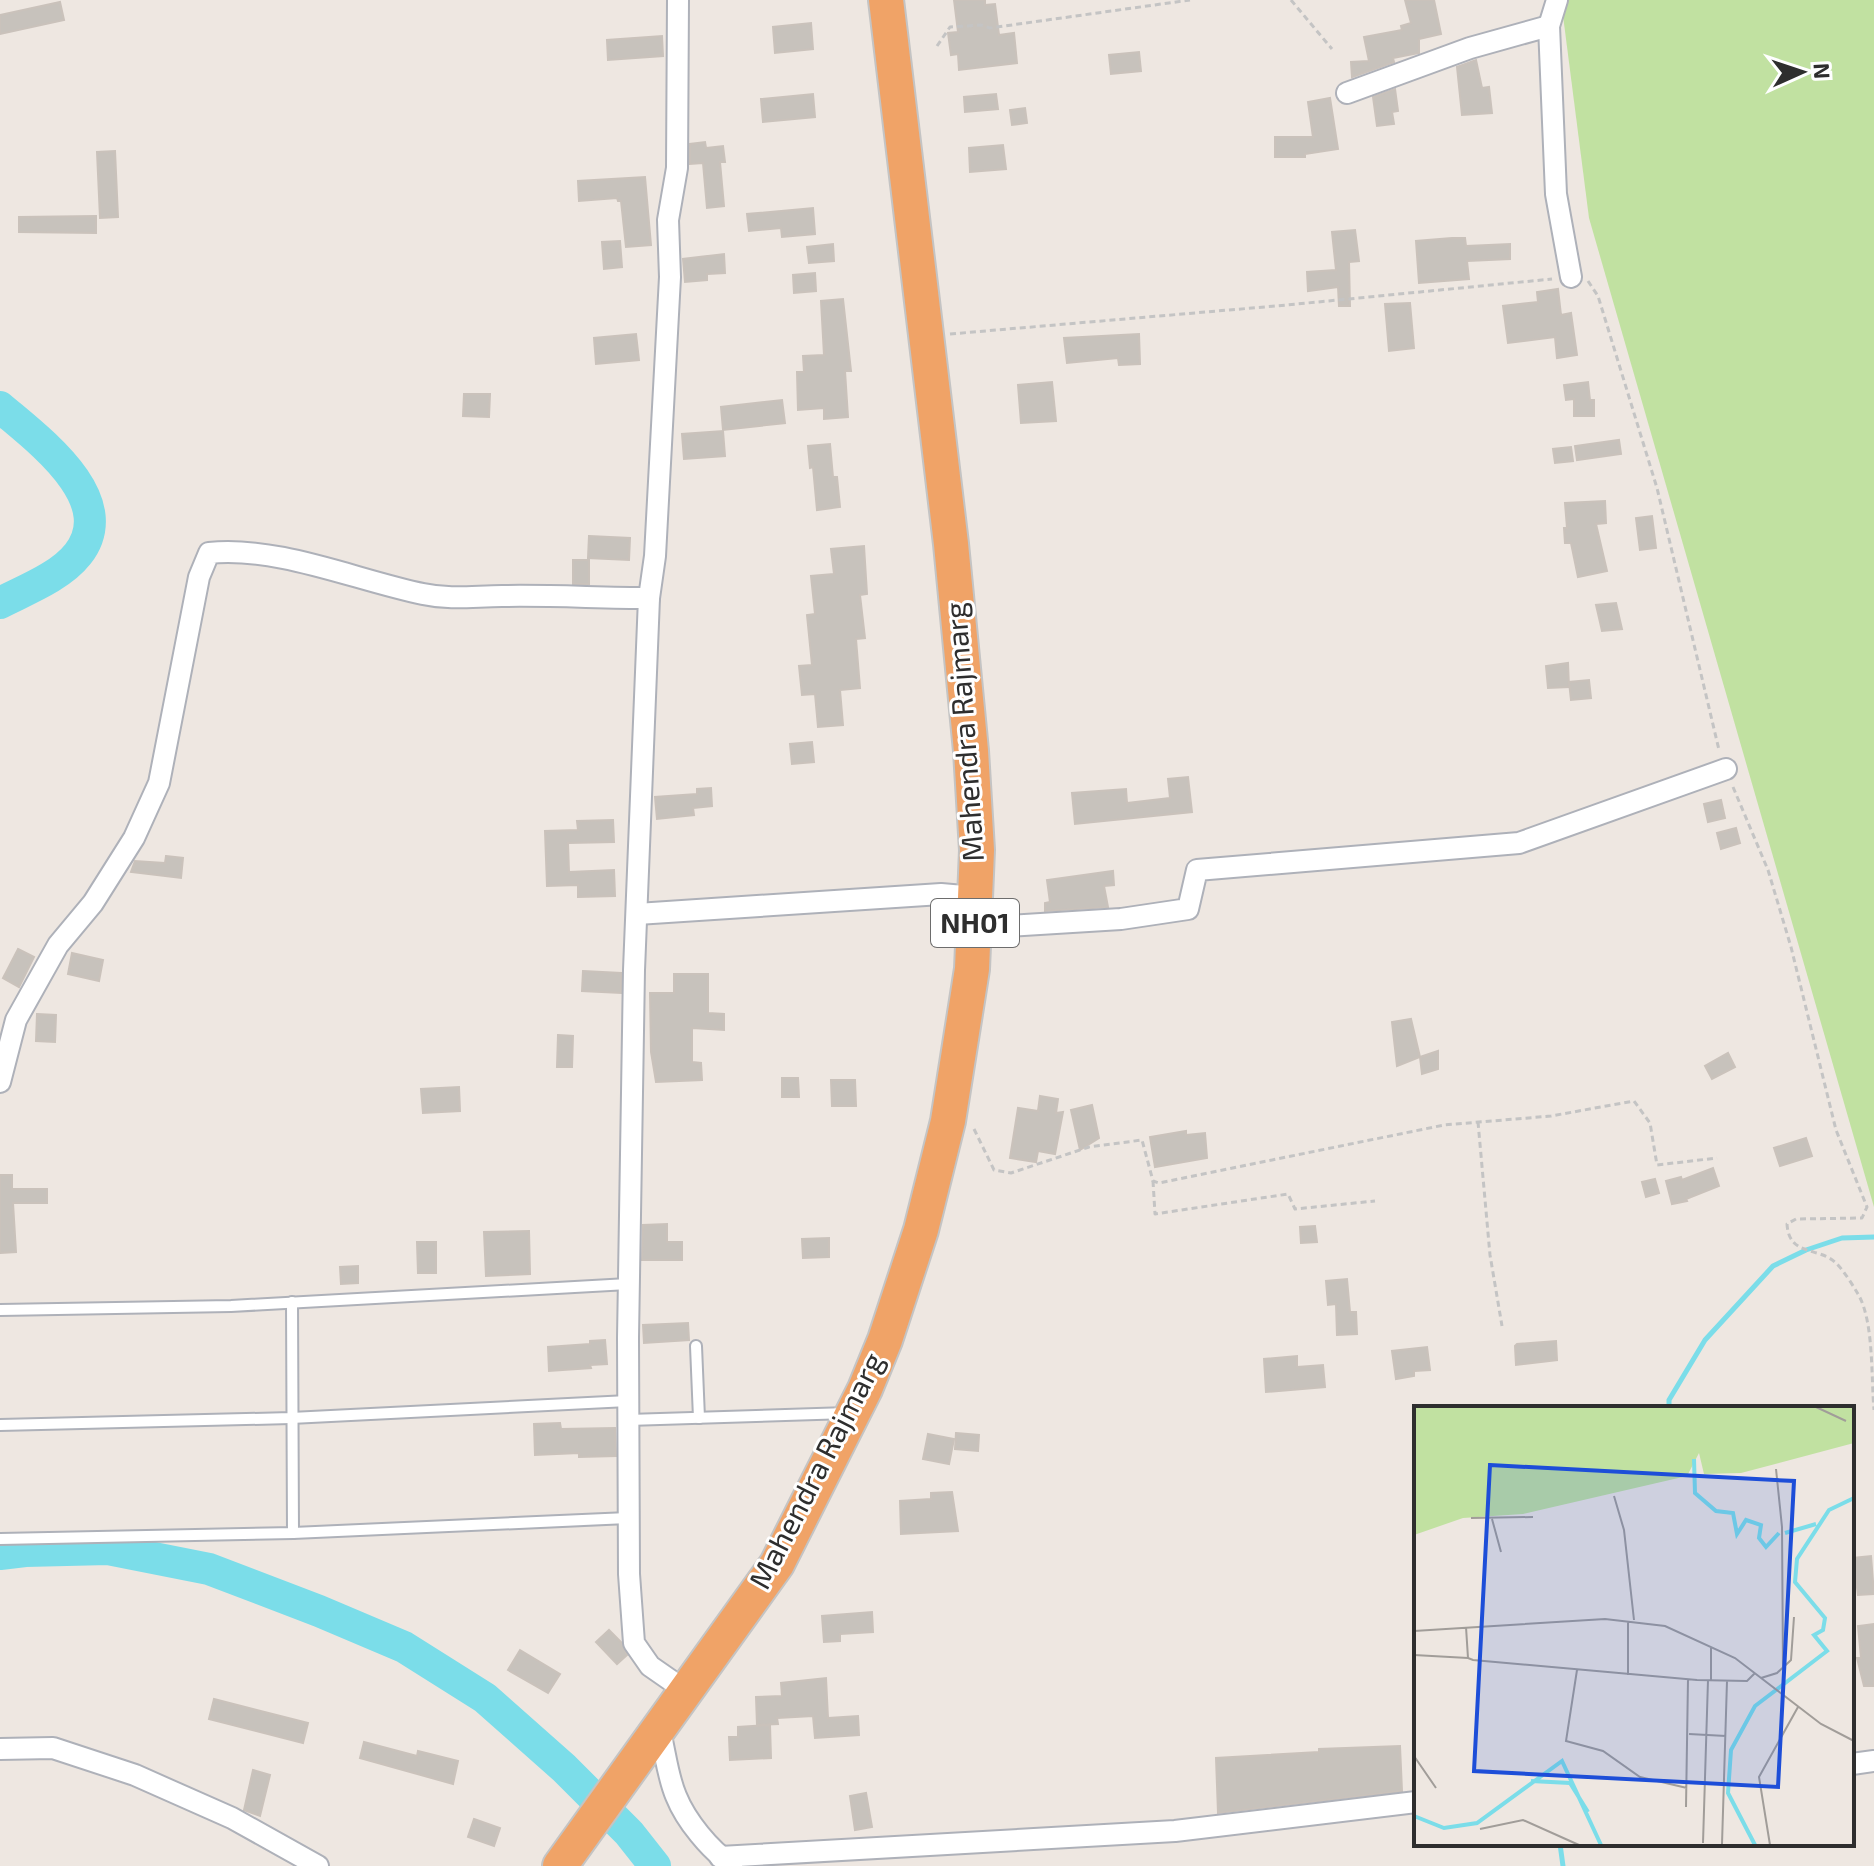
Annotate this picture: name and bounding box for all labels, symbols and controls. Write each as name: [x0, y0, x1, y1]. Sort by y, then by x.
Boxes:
north arrow: [1762, 32, 1842, 112]
text: N: [1810, 62, 1836, 80]
street label: Mahendra Rajmarg: [936, 601, 990, 863]
road number: NH01: [931, 899, 1019, 947]
street label: Mahendra Rajmarg: [740, 1346, 890, 1594]
inset map: [1414, 1406, 1854, 1846]

